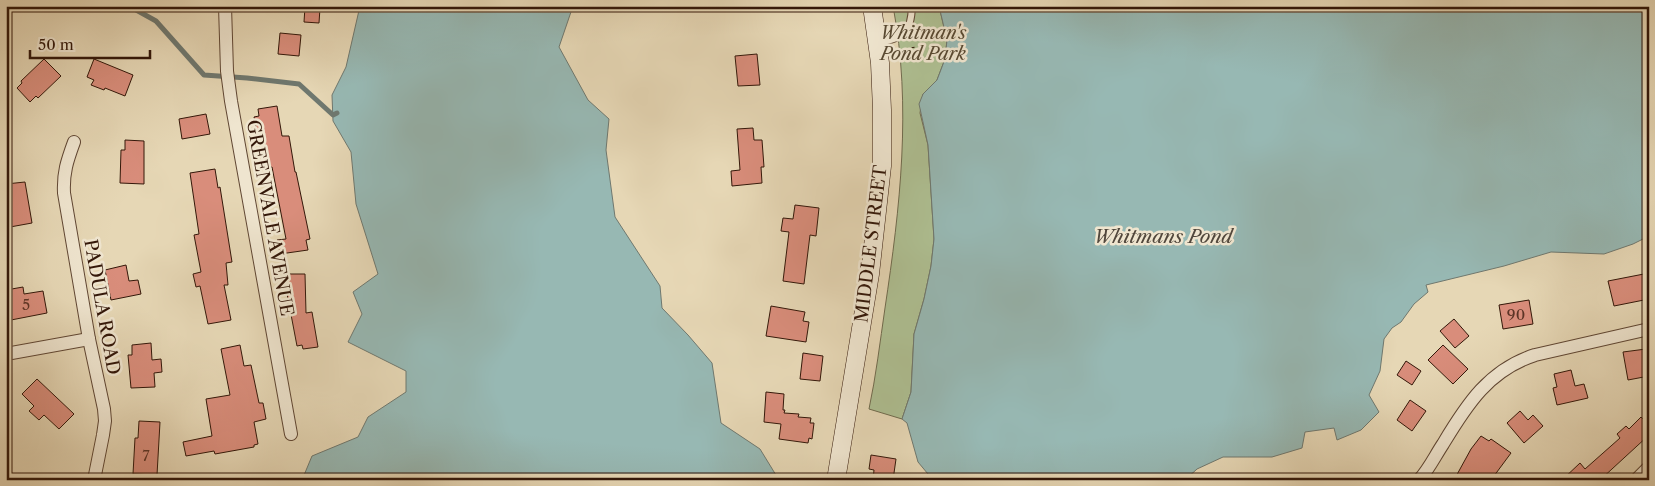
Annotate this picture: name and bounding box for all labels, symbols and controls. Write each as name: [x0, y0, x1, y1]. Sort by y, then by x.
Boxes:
park label: Whitman's Pond Park: [878, 22, 967, 65]
scale bar: [30, 28, 150, 60]
text: 50 m: [38, 35, 74, 54]
street label: GREENVALE AVENUE: [242, 118, 298, 318]
street label: MIDDLE STREET: [850, 164, 892, 324]
water label: Whitmans Pond: [1093, 225, 1234, 248]
street label: PADULA ROAD: [79, 238, 125, 376]
house number: 5: [22, 295, 30, 314]
house number: 90: [1507, 305, 1525, 324]
house number: 7: [142, 446, 150, 465]

